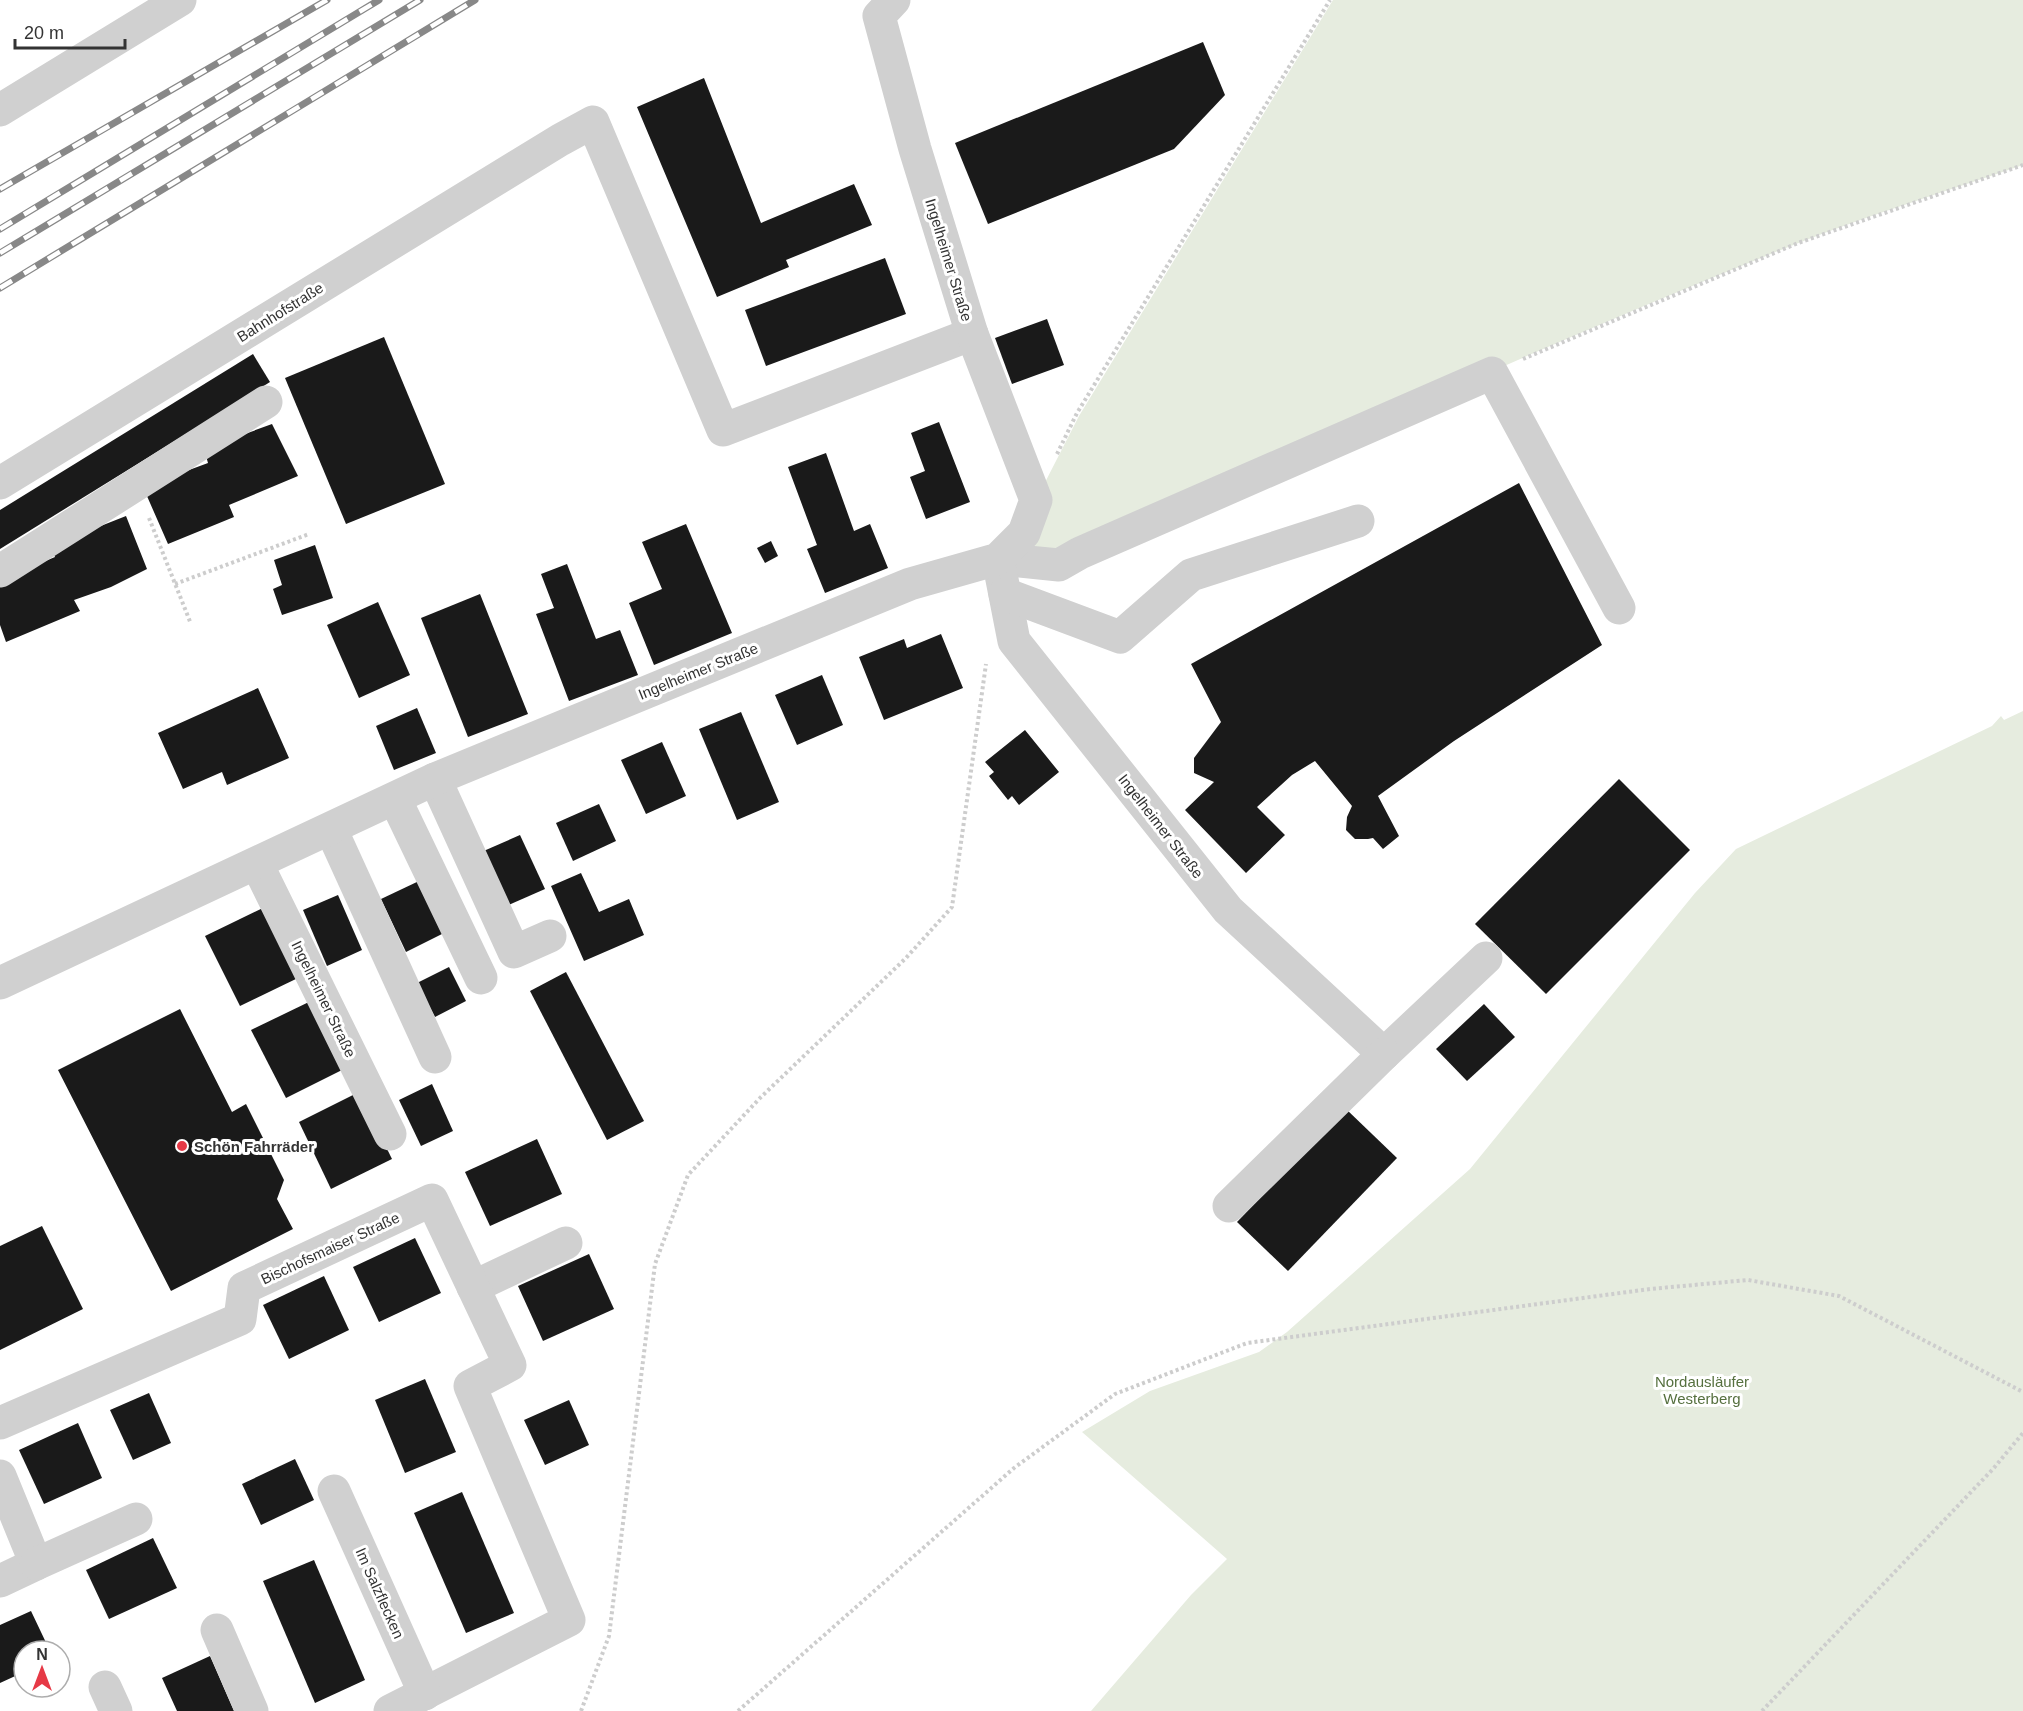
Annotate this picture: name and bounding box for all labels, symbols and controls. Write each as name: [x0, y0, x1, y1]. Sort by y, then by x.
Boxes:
scale bar: [15, 12, 124, 50]
text: 20 m: [24, 23, 64, 43]
street label: Ingelheimer Straße: [922, 197, 976, 323]
street label: Bahnhofstraße: [234, 279, 326, 345]
street label: Ingelheimer Straße: [636, 639, 760, 703]
street label: Ingelheimer Straße: [1115, 771, 1207, 881]
street label: Ingelheimer Straße: [288, 938, 360, 1060]
place label: Schön Fahrräder: [194, 1138, 314, 1155]
marker: Schön Fahrräder: [175, 1139, 189, 1153]
street label: Bischofsmaiser Straße: [258, 1208, 402, 1288]
park label: Nordausläufer Westerberg: [1655, 1373, 1749, 1407]
street label: Im Salzflecken: [352, 1545, 408, 1641]
north arrow: [12, 1639, 72, 1699]
text: N: [36, 1646, 48, 1663]

